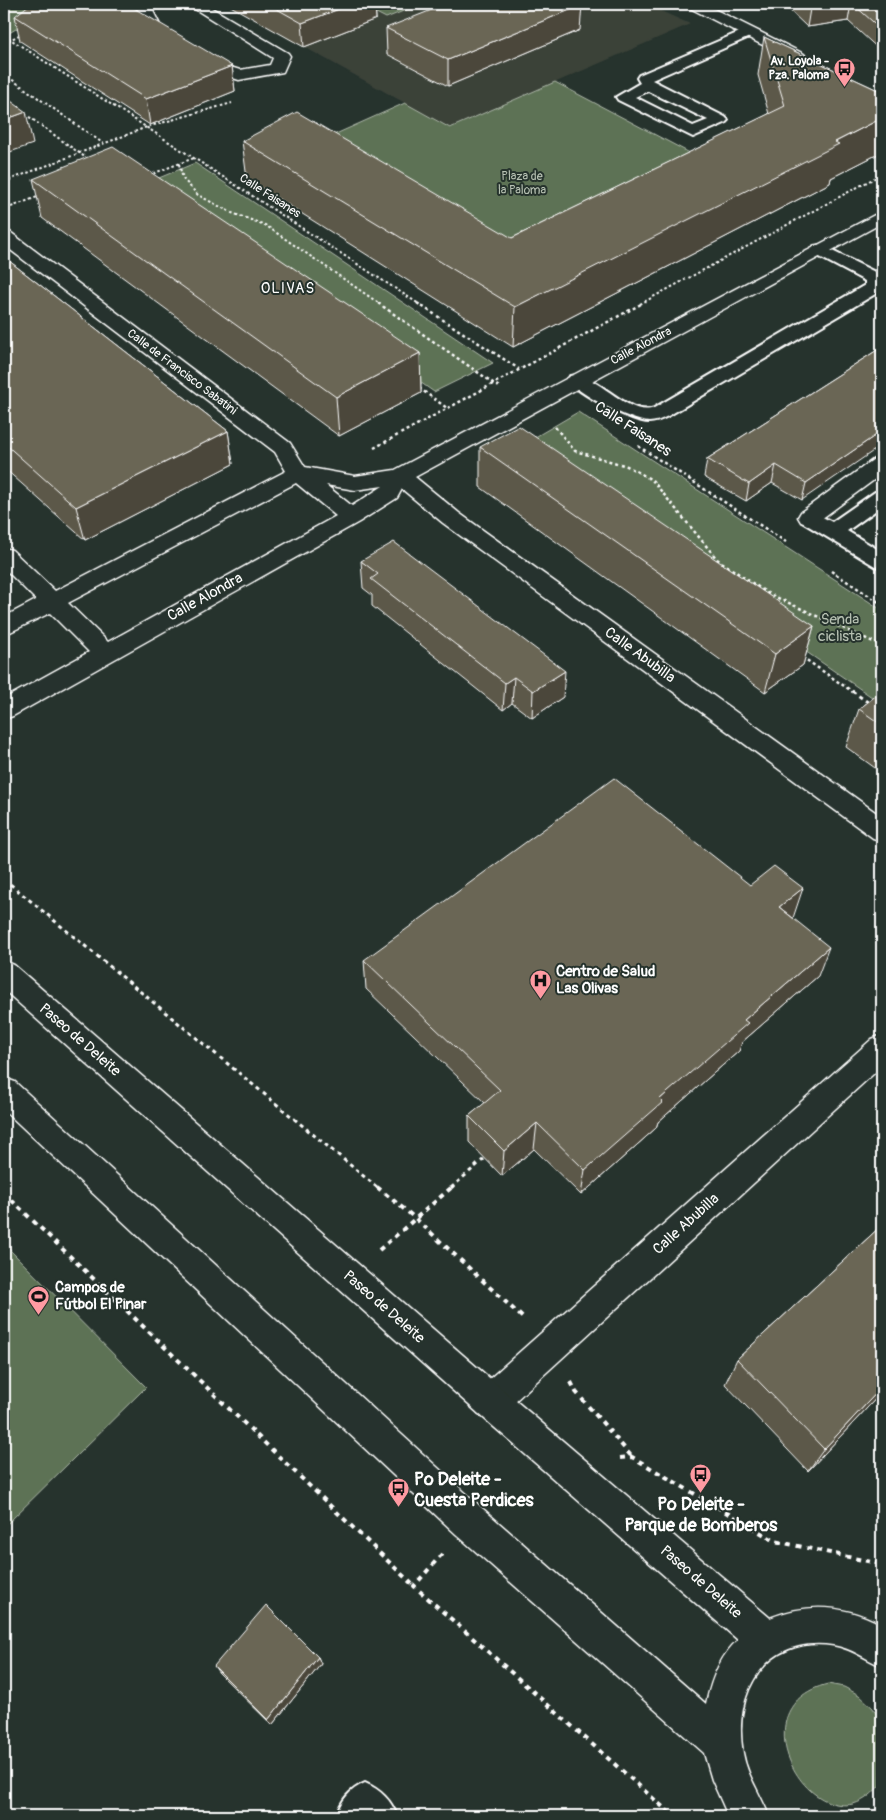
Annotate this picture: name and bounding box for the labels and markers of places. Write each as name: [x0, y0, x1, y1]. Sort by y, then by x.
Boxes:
place label: Av. Loyola - Pza. Paloma: [768, 54, 829, 83]
bus stop icon: Av. Loyola - Pza. Paloma: [833, 56, 857, 87]
place label: Centro de Salud Las Olivas: [556, 962, 655, 998]
hospital icon: Centro de Salud Las Olivas: [528, 968, 552, 999]
place label: Campos de Fútbol El Pinar: [55, 1278, 147, 1314]
sports icon: Campos de Fútbol El Pinar: [27, 1284, 51, 1315]
bus stop icon: Pº Deleite - Parque de Bomberos: [689, 1462, 713, 1493]
place label: Pº Deleite - Cuesta Perdices: [414, 1468, 535, 1512]
bus stop icon: Pº Deleite - Cuesta Perdices: [386, 1477, 410, 1508]
place label: Pº Deleite - Parque de Bomberos: [625, 1493, 778, 1537]

